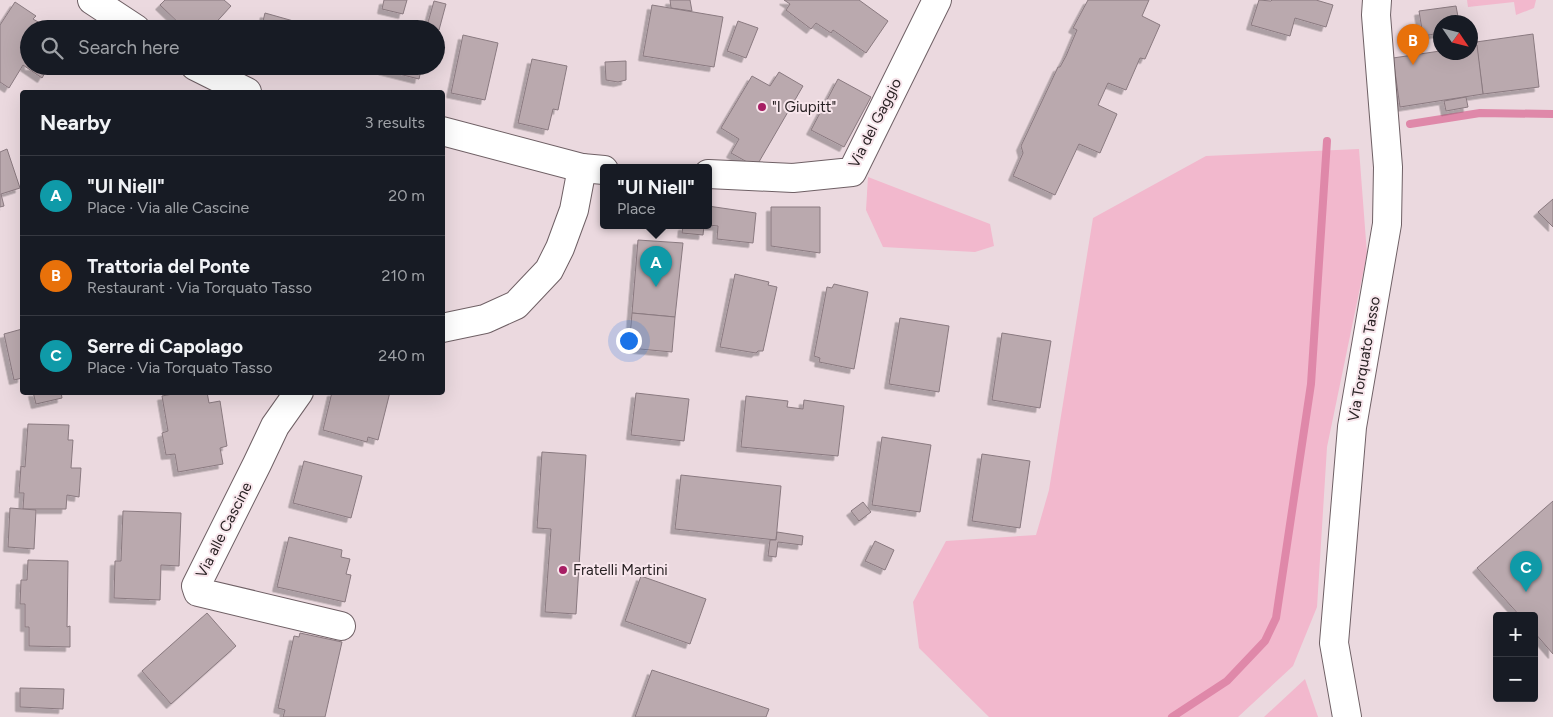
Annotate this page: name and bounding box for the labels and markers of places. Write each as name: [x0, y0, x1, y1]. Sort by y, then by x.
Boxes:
pin: B: [1397, 24, 1429, 65]
place label: "I Giupitt": [772, 98, 836, 116]
marker: "I Giupitt": [756, 101, 768, 113]
pin: A: [640, 246, 672, 287]
pin: C: [1510, 551, 1542, 592]
place label: Fratelli Martini: [573, 561, 668, 579]
marker: Fratelli Martini: [557, 564, 569, 576]

